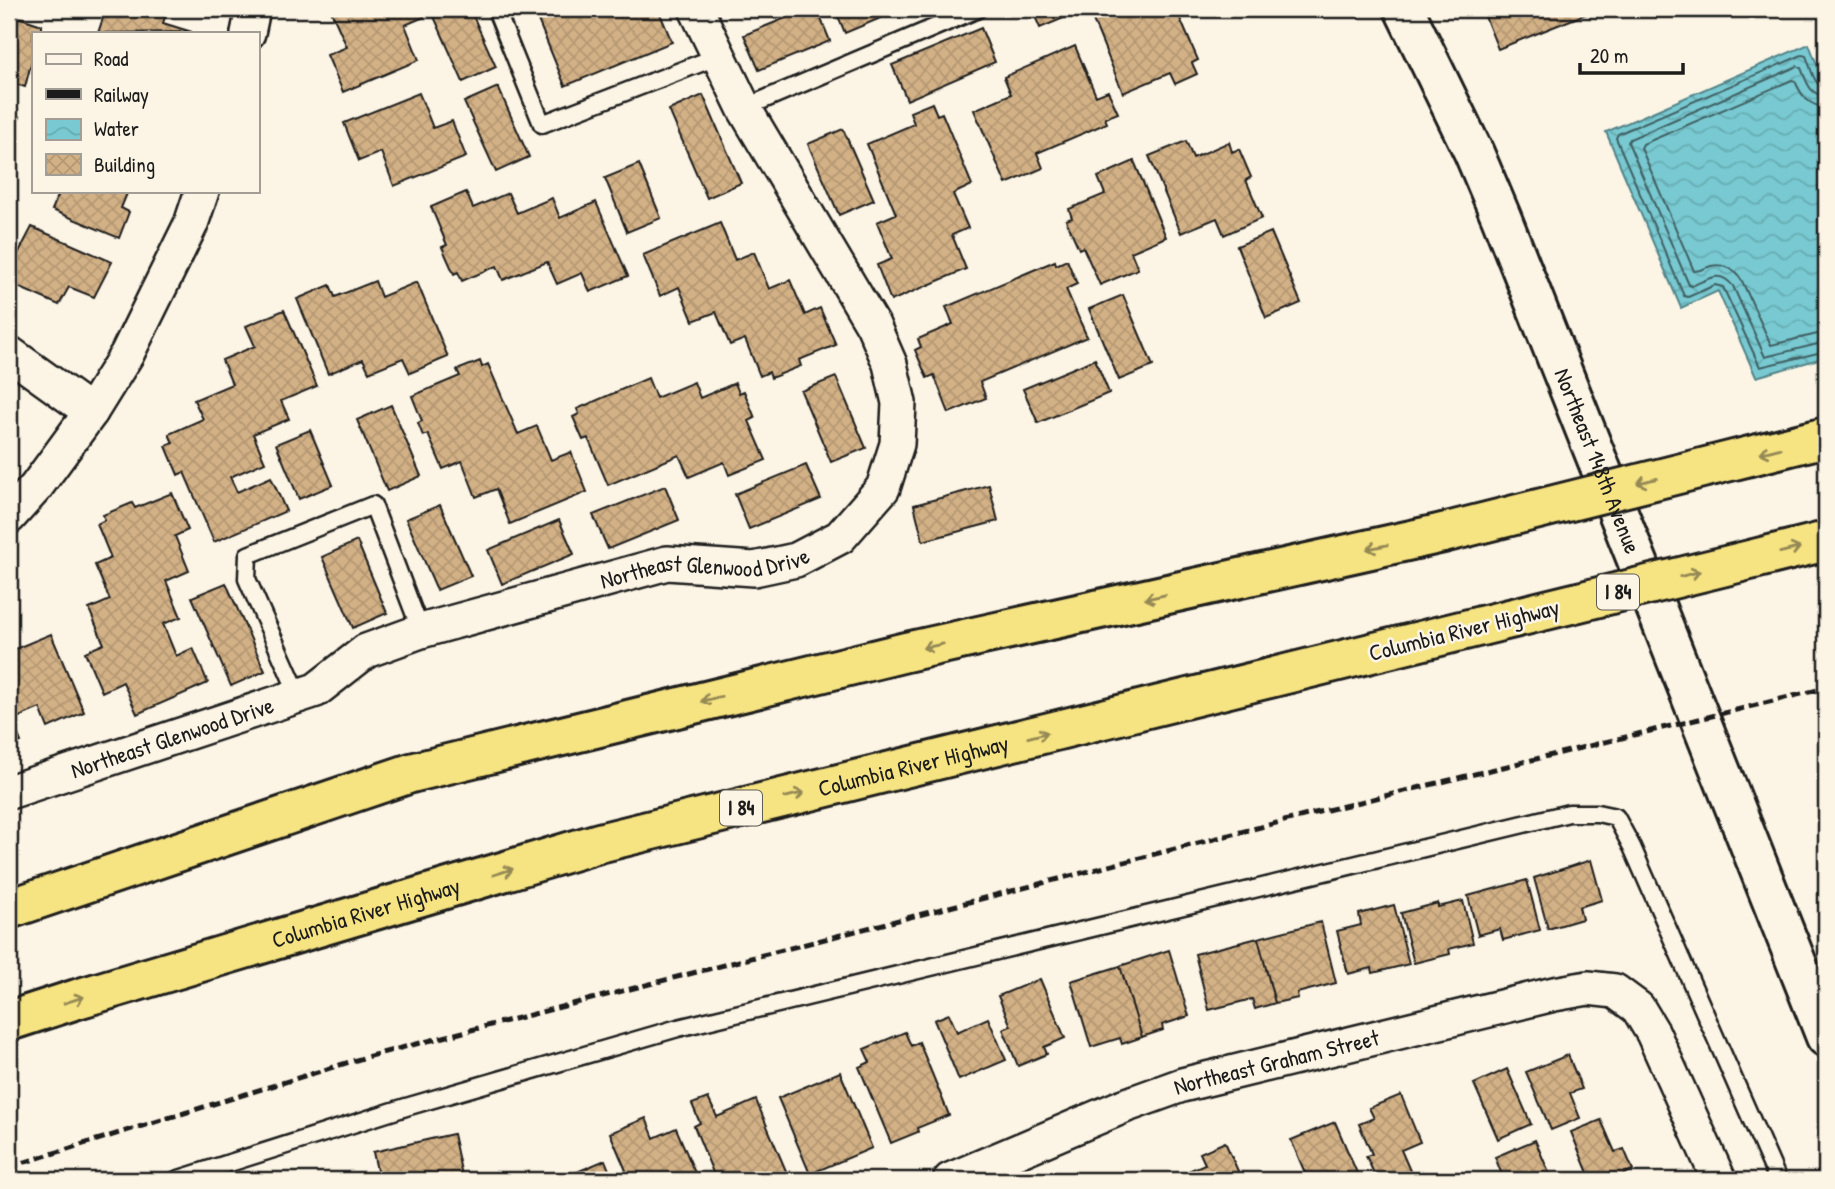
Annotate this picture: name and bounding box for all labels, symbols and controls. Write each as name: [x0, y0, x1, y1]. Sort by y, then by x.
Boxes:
legend: [32, 32, 259, 192]
scale bar: [1580, 32, 1683, 76]
text: 20 m: [1590, 41, 1628, 70]
text: Road: [94, 44, 128, 73]
text: Railway: [94, 80, 149, 109]
text: Water: [94, 114, 139, 143]
text: Building: [94, 150, 155, 179]
street label: Northeast 148th Avenue: [1548, 364, 1649, 558]
one-way arrow: [1759, 445, 1782, 458]
one-way arrow: [1637, 475, 1659, 488]
street label: Northeast Glenwood Drive: [597, 540, 815, 596]
one-way arrow: [1366, 541, 1389, 555]
one-way arrow: [1778, 543, 1801, 556]
one-way arrow: [1678, 567, 1701, 580]
road number: I 84: [1597, 574, 1639, 610]
one-way arrow: [1144, 590, 1167, 604]
street label: Columbia River Highway: [1365, 591, 1563, 668]
one-way arrow: [922, 639, 945, 653]
street label: Northeast Glenwood Drive: [67, 689, 277, 785]
one-way arrow: [701, 693, 723, 706]
street label: Columbia River Highway: [815, 727, 1012, 804]
one-way arrow: [1027, 728, 1049, 741]
one-way arrow: [782, 788, 805, 801]
road number: I 84: [720, 790, 762, 826]
one-way arrow: [492, 864, 514, 877]
street label: Columbia River Highway: [268, 869, 464, 955]
one-way arrow: [62, 993, 84, 1006]
street label: Northeast Graham Street: [1169, 1021, 1383, 1102]

